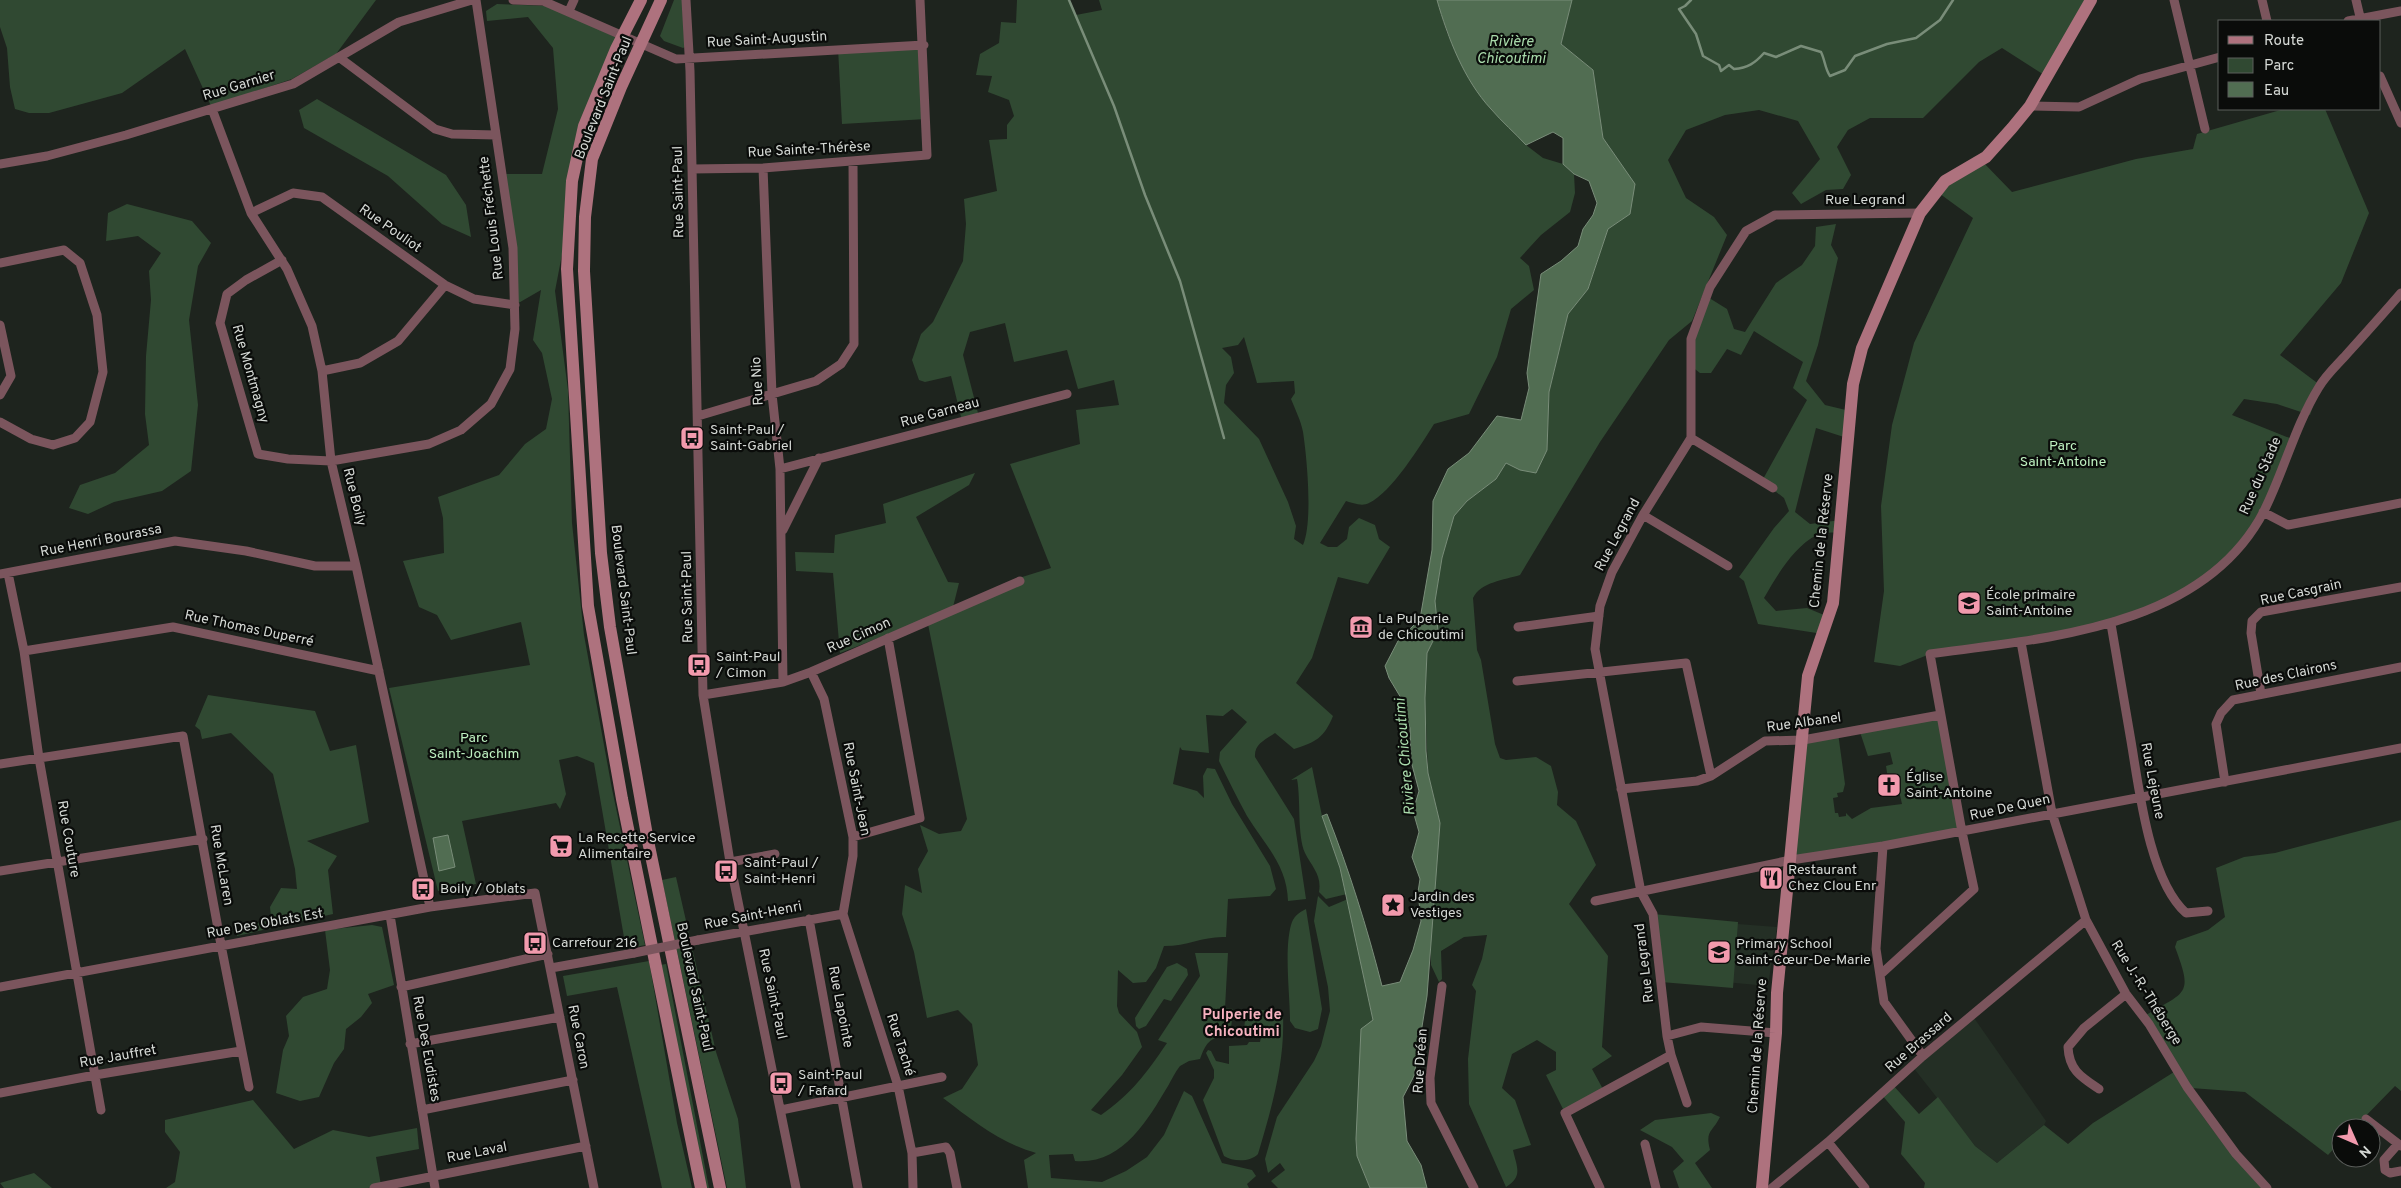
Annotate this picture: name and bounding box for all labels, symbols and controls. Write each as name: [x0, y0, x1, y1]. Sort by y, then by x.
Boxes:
legend: [2218, 20, 2381, 110]
street label: Rue Saint-Augustin: [706, 28, 828, 52]
text: Route: [2264, 32, 2304, 51]
water label: Rivière Chicoutimi: [1477, 33, 1547, 69]
street label: Boulevard Saint-Paul: [572, 34, 636, 162]
text: Parc: [2264, 57, 2294, 76]
street label: Rue Garnier: [201, 67, 278, 105]
text: Eau: [2264, 82, 2289, 101]
street label: Rue Sainte-Thérèse: [747, 138, 871, 162]
street label: Rue Saint-Paul: [670, 146, 688, 238]
street label: Rue Louis Fréchette: [476, 155, 508, 281]
street label: Rue Legrand: [1825, 192, 1905, 209]
street label: Rue Pouliot: [355, 201, 425, 257]
street label: Rue Montmagny: [228, 323, 272, 425]
street label: Rue Nio: [748, 356, 768, 406]
street label: Rue Garneau: [899, 394, 981, 432]
place label: Saint-Paul / Saint-Gabriel: [710, 422, 792, 455]
bus stop icon: Saint-Paul / Saint-Gabriel: [679, 425, 705, 451]
street label: Rue du Stade: [2236, 435, 2286, 517]
park label: Parc Saint-Antoine: [2020, 438, 2106, 471]
street label: Rue Boily: [339, 466, 369, 528]
street label: Chemin de la Réserve: [1806, 473, 1838, 609]
street label: Rue Legrand: [1592, 496, 1644, 574]
street label: Rue Henri Bourassa: [39, 521, 163, 561]
street label: Boulevard Saint-Paul: [607, 524, 639, 656]
street label: Rue Saint-Paul: [679, 551, 697, 643]
street label: Rue Casgrain: [2259, 576, 2343, 610]
place label: École primaire Saint-Antoine: [1986, 586, 2076, 620]
school or university icon: École primaire Saint-Antoine: [1956, 590, 1982, 616]
street label: Rue Thomas Duperré: [183, 607, 315, 651]
place label: La Pulperie de Chicoutimi: [1378, 611, 1464, 644]
street label: Rue Cimon: [824, 614, 894, 658]
museum icon: La Pulperie de Chicoutimi: [1348, 614, 1374, 640]
place label: Saint-Paul / Cimon: [715, 649, 781, 682]
bus stop icon: Saint-Paul / Cimon: [686, 652, 712, 678]
street label: Rue des Clairons: [2233, 657, 2339, 695]
water label: Rivière Chicoutimi: [1391, 696, 1421, 816]
street label: Rue Albanel: [1766, 709, 1842, 737]
park label: Parc Saint-Joachim: [429, 730, 519, 763]
street label: Rue Saint-Jean: [839, 741, 873, 837]
street label: Rue Lejeune: [2136, 741, 2168, 821]
place label: Église Saint-Antoine: [1906, 768, 1992, 802]
church icon: Église Saint-Antoine: [1876, 772, 1902, 798]
street label: Rue De Quen: [1968, 791, 2052, 825]
street label: Rue Couture: [53, 799, 83, 879]
street label: Rue McLaren: [206, 823, 236, 907]
place label: La Recette Service Alimentaire: [578, 830, 696, 863]
supermarket icon: La Recette Service Alimentaire: [548, 833, 574, 859]
place label: Saint-Paul / Saint-Henri: [744, 855, 819, 888]
bus stop icon: Saint-Paul / Saint-Henri: [713, 858, 739, 884]
place label: Restaurant Chez Clou Enr: [1788, 862, 1877, 895]
restaurant icon: Restaurant Chez Clou Enr: [1758, 865, 1784, 891]
bus stop icon: Boily / Oblats: [410, 876, 436, 902]
place label: Boily / Oblats: [440, 881, 526, 898]
place label: Jardin des Vestiges: [1410, 889, 1475, 922]
place icon: Jardin des Vestiges: [1380, 892, 1406, 918]
street label: Rue Saint-Henri: [703, 898, 803, 934]
street label: Rue Des Oblats Est: [205, 905, 325, 943]
street label: Boulevard Saint-Paul: [672, 921, 716, 1053]
street label: Rue Legrand: [1632, 922, 1658, 1004]
bus stop icon: Carrefour 216: [522, 930, 548, 956]
place label: Carrefour 216: [552, 935, 637, 952]
place label: Primary School Saint-Cœur-De-Marie: [1736, 936, 1871, 969]
street label: Rue J.-R.-Théberge: [2107, 937, 2185, 1049]
school or university icon: Primary School Saint-Cœur-De-Marie: [1706, 939, 1732, 965]
street label: Rue Saint-Paul: [754, 947, 790, 1041]
street label: Rue Lapointe: [824, 965, 856, 1049]
street label: Chemin de la Réserve: [1745, 978, 1771, 1114]
street label: Rue Des Eudistes: [408, 995, 444, 1103]
street label: Rue Caron: [563, 1003, 593, 1071]
district label: Pulperie de Chicoutimi: [1202, 1006, 1282, 1042]
street label: Rue Brassard: [1882, 1009, 1956, 1077]
street label: Rue Taché: [882, 1012, 918, 1078]
street label: Rue Dréan: [1410, 1028, 1432, 1094]
street label: Rue Jauffret: [78, 1042, 158, 1072]
place label: Saint-Paul / Fafard: [797, 1067, 863, 1100]
bus stop icon: Saint-Paul / Fafard: [768, 1070, 794, 1096]
north arrow: [2331, 1118, 2381, 1168]
street label: Rue Laval: [446, 1139, 508, 1167]
text: N: [2355, 1142, 2374, 1161]

